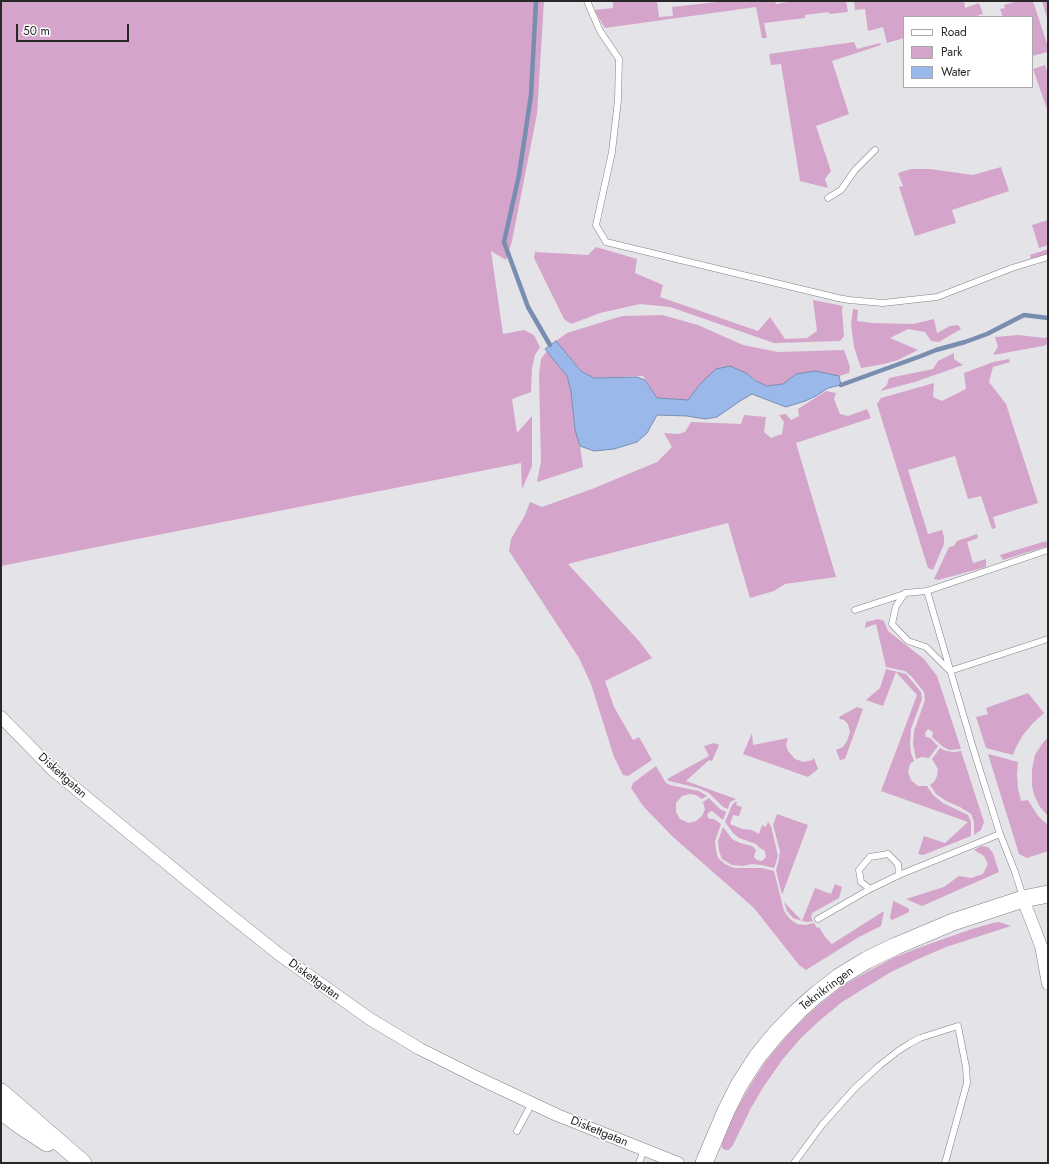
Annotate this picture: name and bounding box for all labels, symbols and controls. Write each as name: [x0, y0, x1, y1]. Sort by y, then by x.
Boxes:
scale bar: [18, 16, 131, 42]
legend: [903, 16, 1033, 88]
text: 50 m: [23, 22, 50, 40]
text: Road: [941, 23, 967, 41]
text: Park: [941, 43, 962, 61]
text: Water: [941, 63, 971, 81]
street label: Diskettgatan: [35, 750, 89, 802]
street label: Diskettgatan: [285, 956, 343, 1004]
street label: Teknikringen: [797, 964, 857, 1014]
street label: Diskettgatan: [568, 1114, 630, 1150]

